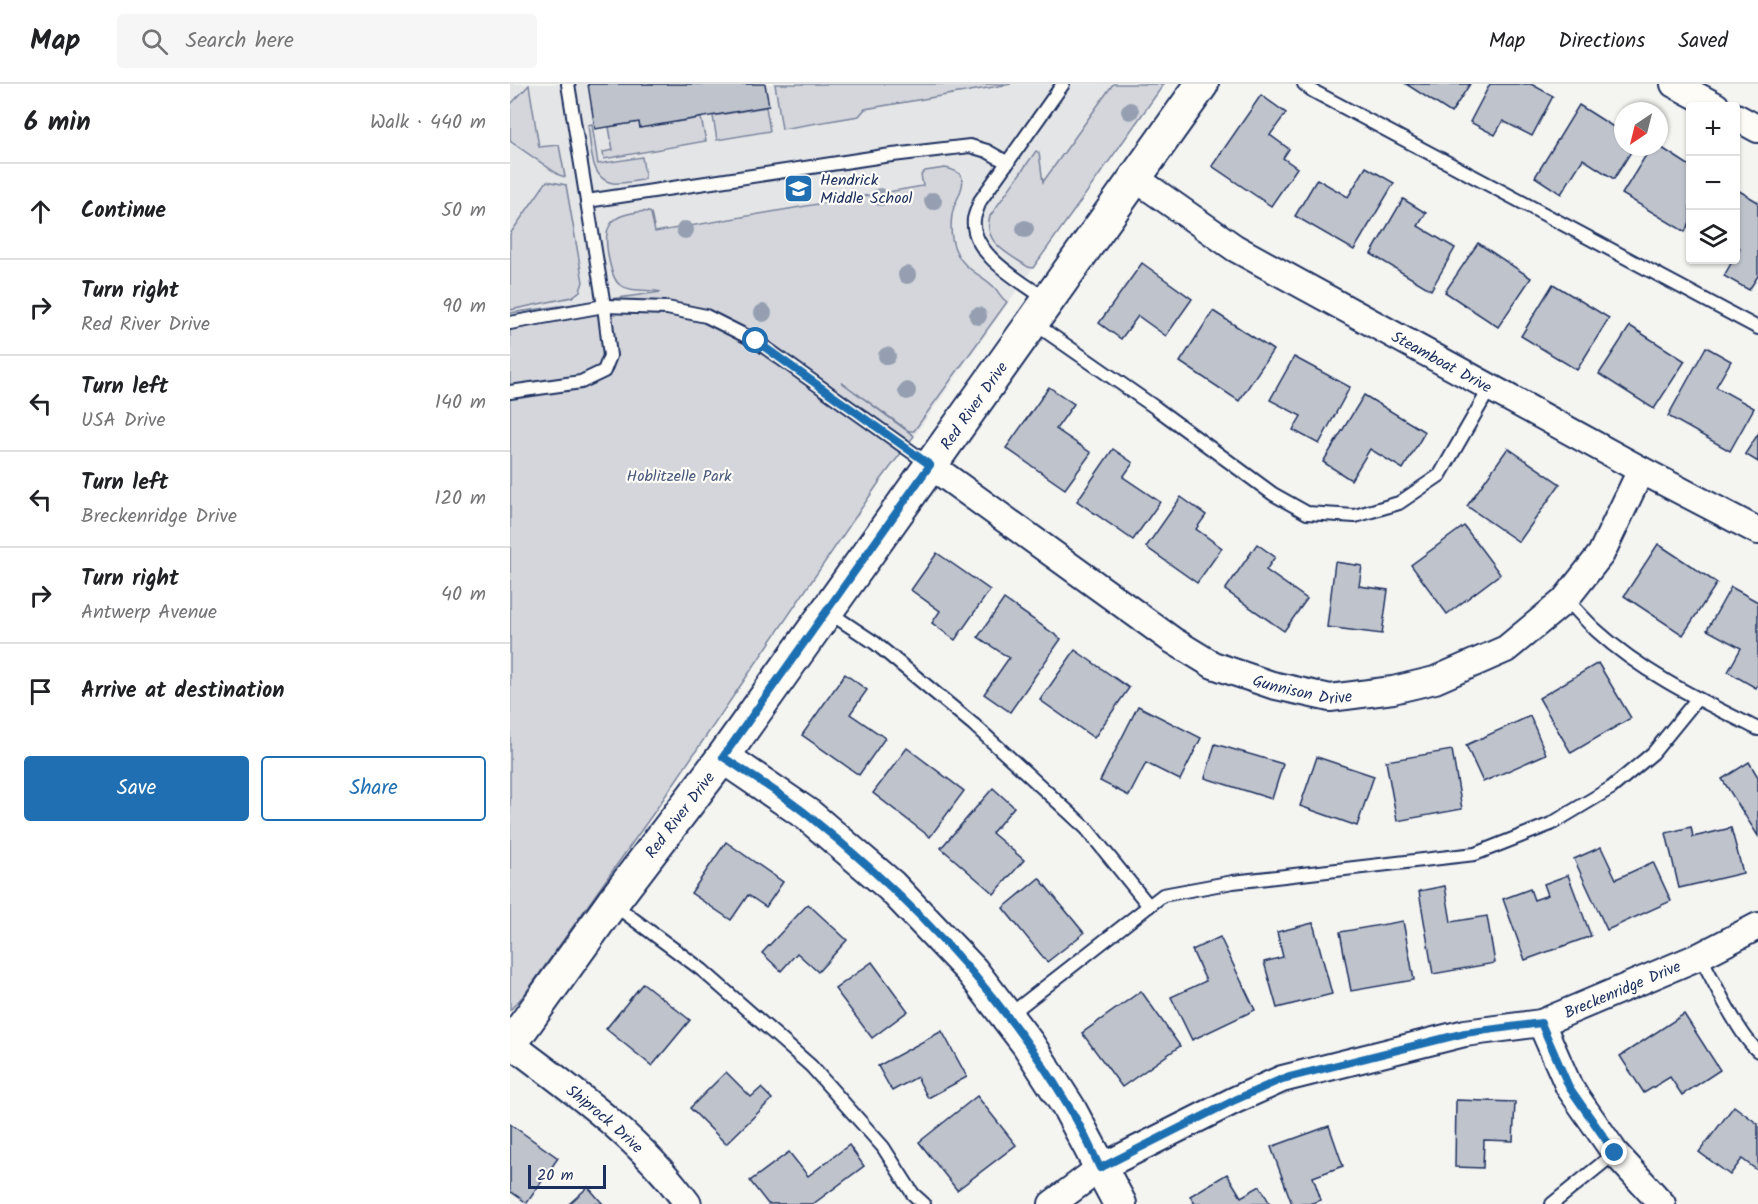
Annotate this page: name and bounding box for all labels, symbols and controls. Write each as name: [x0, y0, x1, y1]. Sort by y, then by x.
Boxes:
search box: [117, 14, 537, 68]
text: Map: [30, 19, 81, 64]
text: Search here: [186, 24, 294, 59]
icon: search: [138, 25, 171, 58]
text: Map: [1489, 25, 1525, 58]
text: Directions: [1558, 25, 1645, 58]
text: Saved: [1678, 25, 1728, 58]
text: 6 min: [24, 102, 91, 144]
north arrow: [1614, 102, 1668, 156]
map controls: [1686, 102, 1740, 264]
button: +: [1686, 102, 1740, 156]
text: Walk · 440 m: [370, 107, 486, 139]
button: −: [1686, 156, 1740, 210]
place label: Hendrick Middle School: [820, 168, 913, 211]
school or university icon: Hendrick Middle School: [783, 172, 815, 204]
text: Continue: [81, 194, 166, 229]
icon: ahead: [24, 195, 57, 228]
text: 50 m: [441, 195, 486, 227]
button: layers: [1686, 210, 1740, 264]
text: Turn right: [81, 274, 179, 309]
icon: right: [24, 291, 57, 324]
text: 90 m: [442, 291, 486, 323]
text: Red River Drive: [81, 309, 210, 341]
street label: Steamboat Drive: [1386, 325, 1496, 400]
route start: [742, 327, 768, 353]
street label: Red River Drive: [934, 357, 1015, 455]
text: Turn left: [81, 370, 168, 405]
icon: left: [24, 387, 57, 420]
text: 140 m: [435, 387, 486, 419]
text: USA Drive: [81, 405, 165, 437]
park label: Hoblitzelle Park: [627, 464, 732, 489]
text: Turn left: [81, 466, 168, 501]
icon: left: [24, 483, 57, 516]
text: 120 m: [434, 483, 486, 515]
text: Breckenridge Drive: [81, 501, 237, 533]
text: Turn right: [81, 562, 179, 597]
icon: right: [24, 579, 57, 612]
text: 40 m: [441, 579, 486, 611]
text: Antwerp Avenue: [81, 597, 217, 629]
street label: Gunnison Drive: [1249, 668, 1354, 712]
text: Arrive at destination: [81, 674, 284, 709]
icon: arrive: [24, 675, 57, 708]
button: Save: [24, 756, 249, 821]
button: Share: [261, 756, 486, 821]
street label: Red River Drive: [639, 767, 722, 864]
street label: Breckenridge Drive: [1560, 954, 1685, 1026]
street label: Shiprock Drive: [560, 1079, 649, 1160]
route end: [1601, 1139, 1627, 1165]
scale bar: [528, 1162, 606, 1190]
text: 20 m: [537, 1163, 573, 1188]

